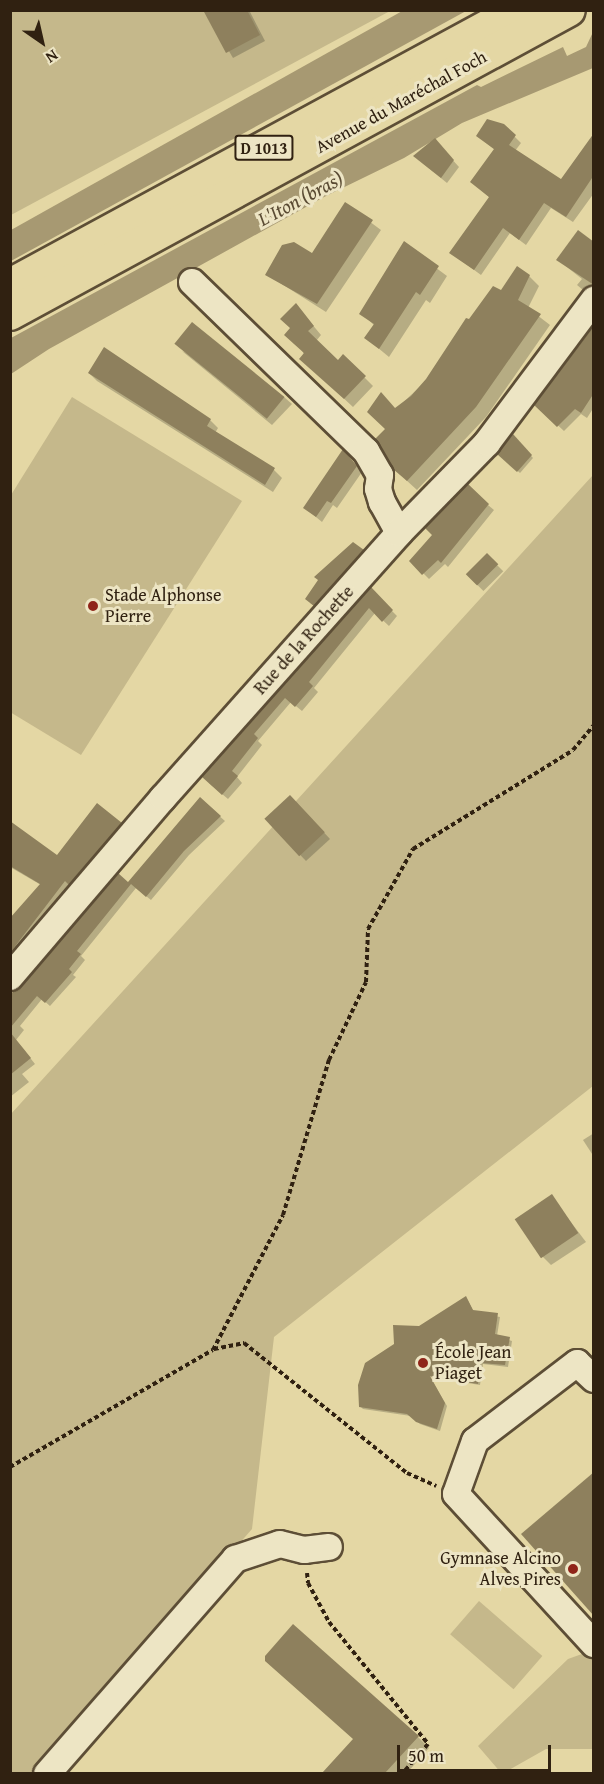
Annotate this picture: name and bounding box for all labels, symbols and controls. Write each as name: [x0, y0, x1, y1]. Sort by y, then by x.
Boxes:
north arrow: [12, 12, 72, 72]
text: N: [41, 44, 63, 70]
street label: Avenue du Maréchal Foch: [312, 46, 490, 158]
road number: D 1013: [234, 135, 294, 161]
water label: L'Iton (bras): [253, 166, 347, 230]
street label: Rue de la Rochette: [249, 581, 359, 699]
place label: Stade Alphonse Pierre: [105, 585, 221, 628]
marker: Stade Alphonse Pierre: [86, 599, 100, 613]
place label: École Jean Piaget: [435, 1342, 511, 1384]
marker: École Jean Piaget: [416, 1356, 430, 1370]
place label: Gymnase Alcino Alves Pires: [440, 1548, 561, 1590]
marker: Gymnase Alcino Alves Pires: [566, 1562, 580, 1576]
scale bar: [400, 1733, 554, 1771]
text: 50 m: [408, 1742, 444, 1769]

